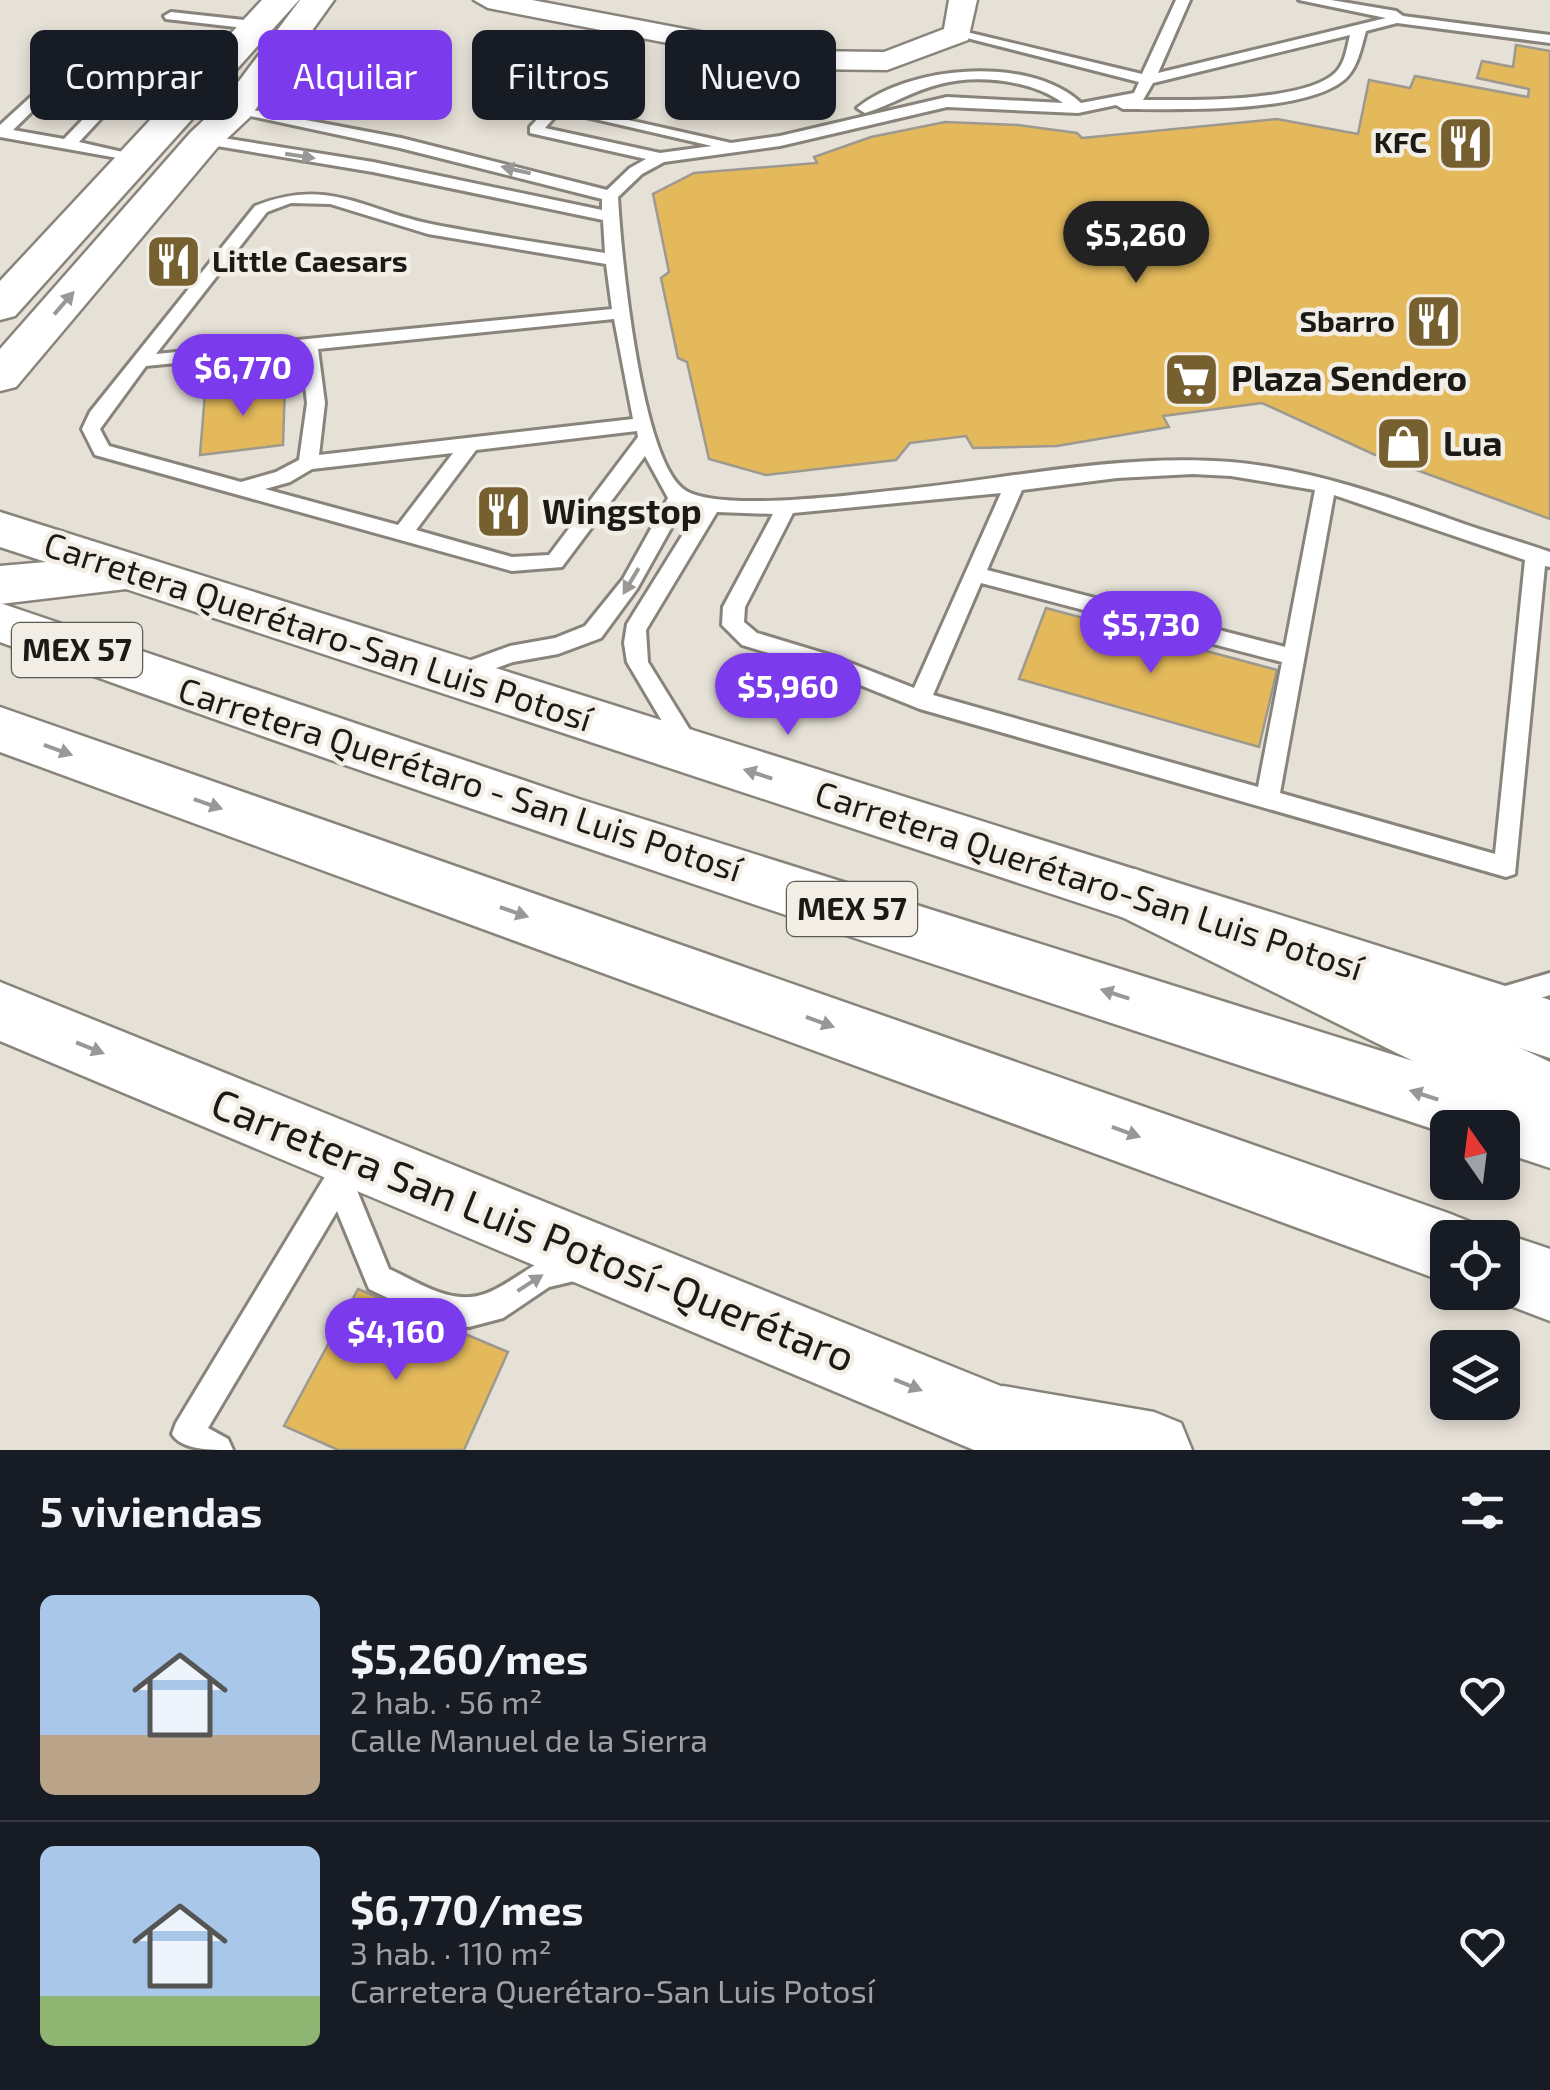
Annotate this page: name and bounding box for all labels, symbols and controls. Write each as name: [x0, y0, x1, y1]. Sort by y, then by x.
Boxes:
chip: Comprar: [30, 30, 238, 120]
chip: Alquilar: [258, 30, 452, 120]
chip: Filtros: [472, 30, 645, 120]
chip: Nuevo: [665, 30, 836, 120]
restaurant icon: KFC: [1436, 113, 1496, 173]
place label: KFC: [1374, 123, 1427, 159]
one-way arrow: [285, 148, 316, 164]
one-way arrow: [500, 162, 531, 177]
pin: $5,260: [1055, 201, 1217, 286]
text: $5,260: [1085, 214, 1187, 252]
restaurant icon: Little Caesars: [143, 232, 203, 292]
place label: Little Caesars: [212, 242, 408, 278]
one-way arrow: [52, 291, 74, 316]
restaurant icon: Sbarro: [1404, 292, 1464, 352]
place label: Sbarro: [1299, 302, 1395, 338]
pin: $6,770: [162, 334, 324, 419]
text: $6,770: [194, 347, 292, 385]
supermarket icon: Plaza Sendero: [1162, 349, 1222, 409]
place label: Plaza Sendero: [1231, 356, 1467, 398]
shop icon: Lua: [1374, 414, 1434, 474]
place label: Lua: [1443, 421, 1502, 463]
restaurant icon: Wingstop: [473, 482, 533, 542]
place label: Wingstop: [542, 489, 702, 531]
street label: Carretera Querétaro-San Luis Potosí: [39, 521, 599, 739]
one-way arrow: [623, 567, 640, 595]
pin: $5,730: [1070, 591, 1232, 676]
text: $5,730: [1102, 604, 1200, 642]
road number: MEX 57: [12, 623, 142, 677]
pin: $5,960: [707, 653, 869, 738]
text: $5,960: [737, 666, 839, 704]
street label: Carretera Querétaro - San Luis Potosí: [174, 667, 749, 890]
one-way arrow: [43, 743, 73, 758]
one-way arrow: [742, 766, 772, 781]
street label: Carretera Querétaro-San Luis Potosí: [810, 770, 1370, 988]
one-way arrow: [193, 797, 223, 812]
road number: MEX 57: [787, 882, 917, 936]
one-way arrow: [500, 905, 530, 920]
one-way arrow: [1100, 986, 1130, 1001]
one-way arrow: [805, 1015, 835, 1030]
one-way arrow: [75, 1040, 105, 1056]
street label: Carretera San Luis Potosí-Querétaro: [205, 1076, 863, 1381]
one-way arrow: [1409, 1086, 1439, 1101]
north arrow: [1430, 1110, 1520, 1200]
map controls: [1430, 1110, 1520, 1420]
one-way arrow: [1111, 1125, 1141, 1140]
button: locate: [1430, 1220, 1520, 1310]
one-way arrow: [517, 1274, 544, 1293]
pin: $4,160: [315, 1298, 477, 1383]
text: $4,160: [347, 1311, 445, 1349]
button: layers: [1430, 1330, 1520, 1420]
one-way arrow: [893, 1378, 923, 1394]
icon: filters: [1455, 1483, 1510, 1538]
text: 5 viviendas: [40, 1485, 262, 1535]
text: $5,260/mes: [350, 1632, 588, 1682]
icon: home: [120, 1635, 240, 1755]
icon: heart: [1455, 1668, 1510, 1723]
text: 2 hab. · 56 m²: [350, 1682, 543, 1720]
text: Calle Manuel de la Sierra: [350, 1720, 708, 1758]
text: $6,770/mes: [350, 1883, 584, 1933]
icon: home: [120, 1886, 240, 2006]
icon: heart: [1455, 1919, 1510, 1974]
text: 3 hab. · 110 m²: [350, 1933, 552, 1971]
text: Carretera Querétaro-San Luis Potosí: [350, 1971, 875, 2009]

